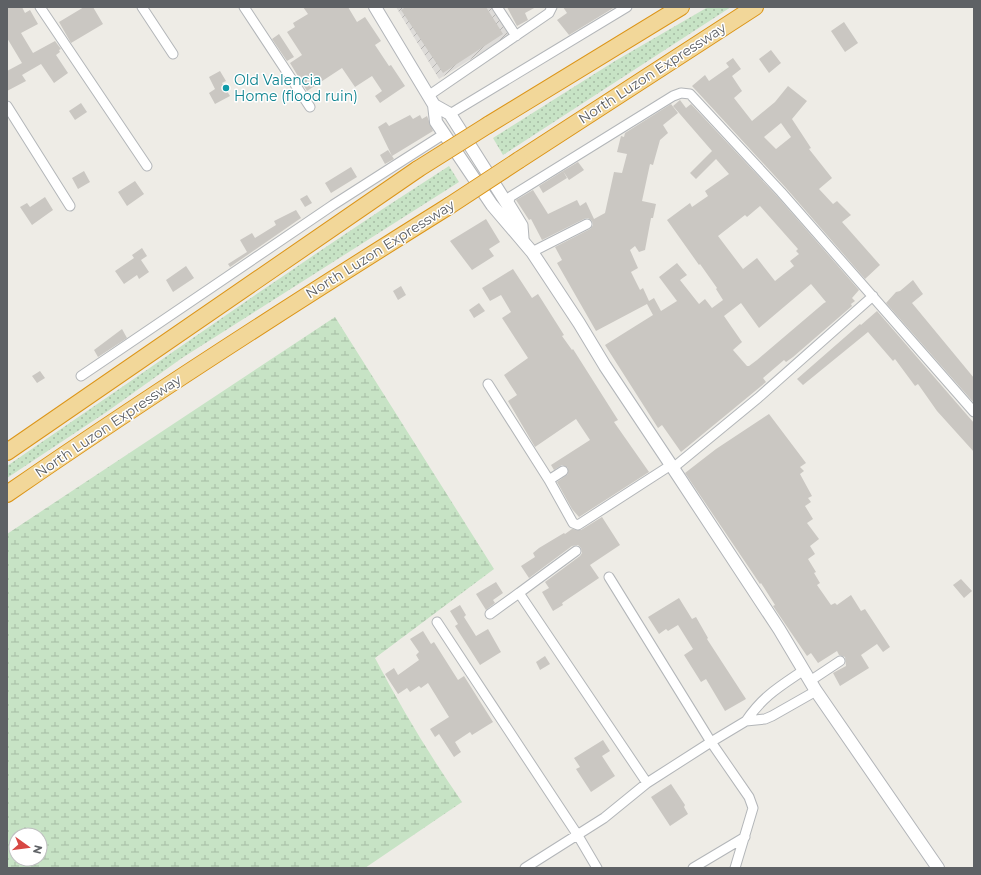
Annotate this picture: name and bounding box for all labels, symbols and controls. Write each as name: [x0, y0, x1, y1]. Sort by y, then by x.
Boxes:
street label: North Luzon Expressway: [575, 18, 730, 128]
place label: Old Valencia Home (flood ruin): [234, 71, 358, 105]
marker: Old Valencia Home (flood ruin): [221, 83, 231, 93]
street label: North Luzon Expressway: [302, 195, 458, 302]
street label: North Luzon Expressway: [31, 370, 185, 482]
north arrow: [8, 827, 48, 867]
text: N: [30, 843, 46, 855]

